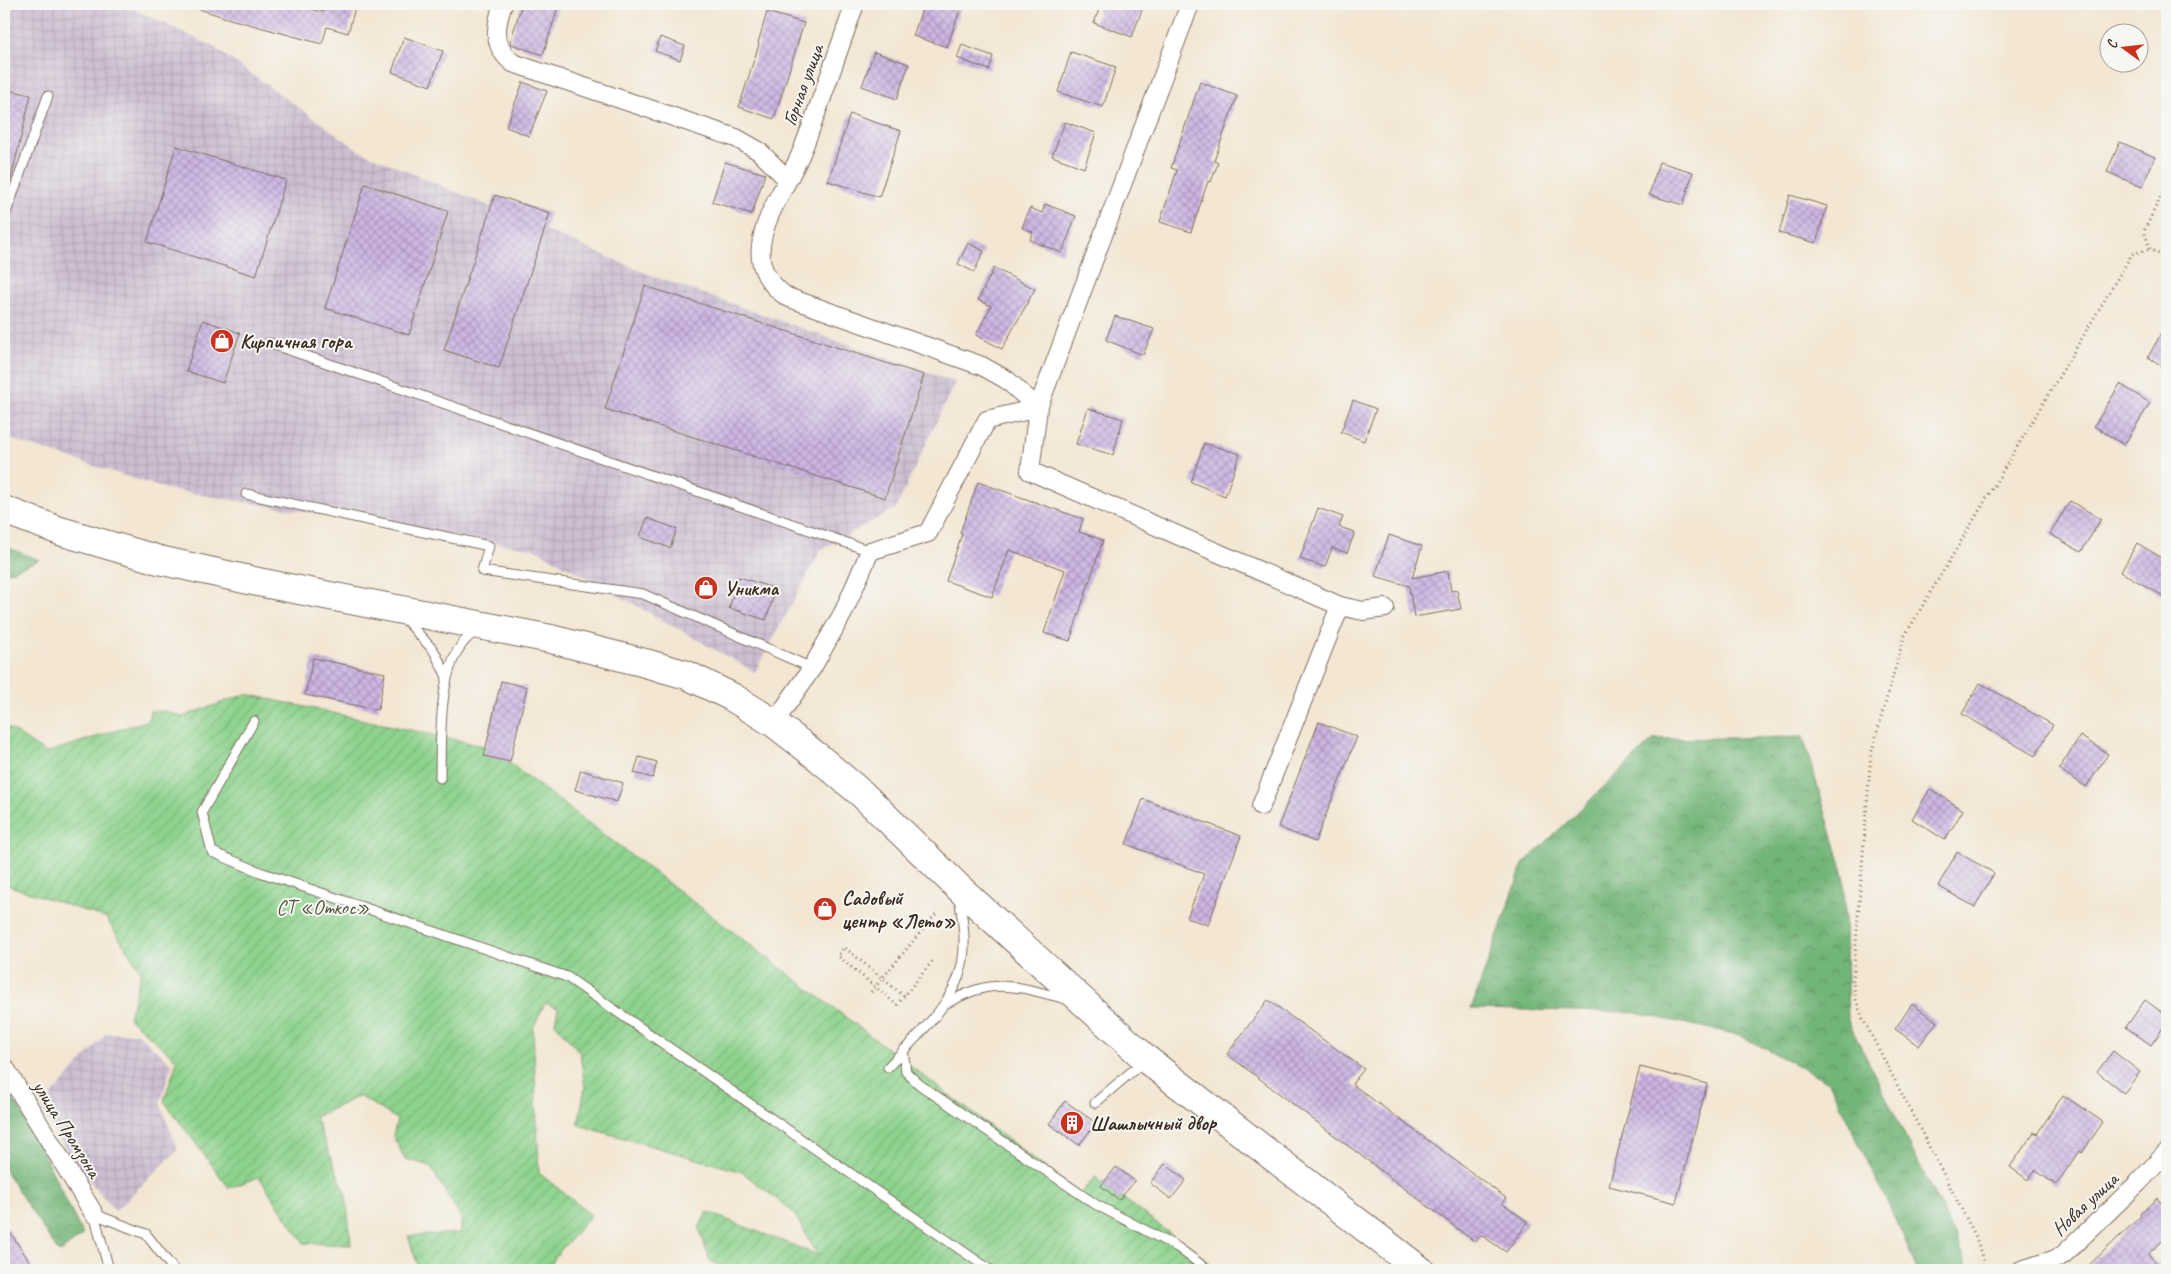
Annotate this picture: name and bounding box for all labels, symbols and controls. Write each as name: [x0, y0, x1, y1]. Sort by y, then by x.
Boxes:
north arrow: [2098, 22, 2148, 72]
text: С: [2103, 37, 2122, 50]
street label: Горная улица: [777, 39, 830, 129]
shop icon: Кирпичная гора: [209, 328, 235, 354]
place label: Кирпичная гора: [240, 329, 354, 354]
shop icon: Уникма: [693, 575, 719, 601]
place label: Уникма: [724, 576, 780, 601]
place label: Садовый центр «Лето»: [842, 886, 956, 934]
park label: СТ «Откос»: [276, 895, 370, 920]
shop icon: Садовый центр «Лето»: [812, 896, 838, 922]
street label: улица Промзона: [27, 1075, 108, 1184]
building icon: Шашлычный двор: [1059, 1110, 1085, 1136]
place label: Шашлычный двор: [1090, 1111, 1218, 1136]
street label: Новая улица: [2047, 1166, 2125, 1241]

